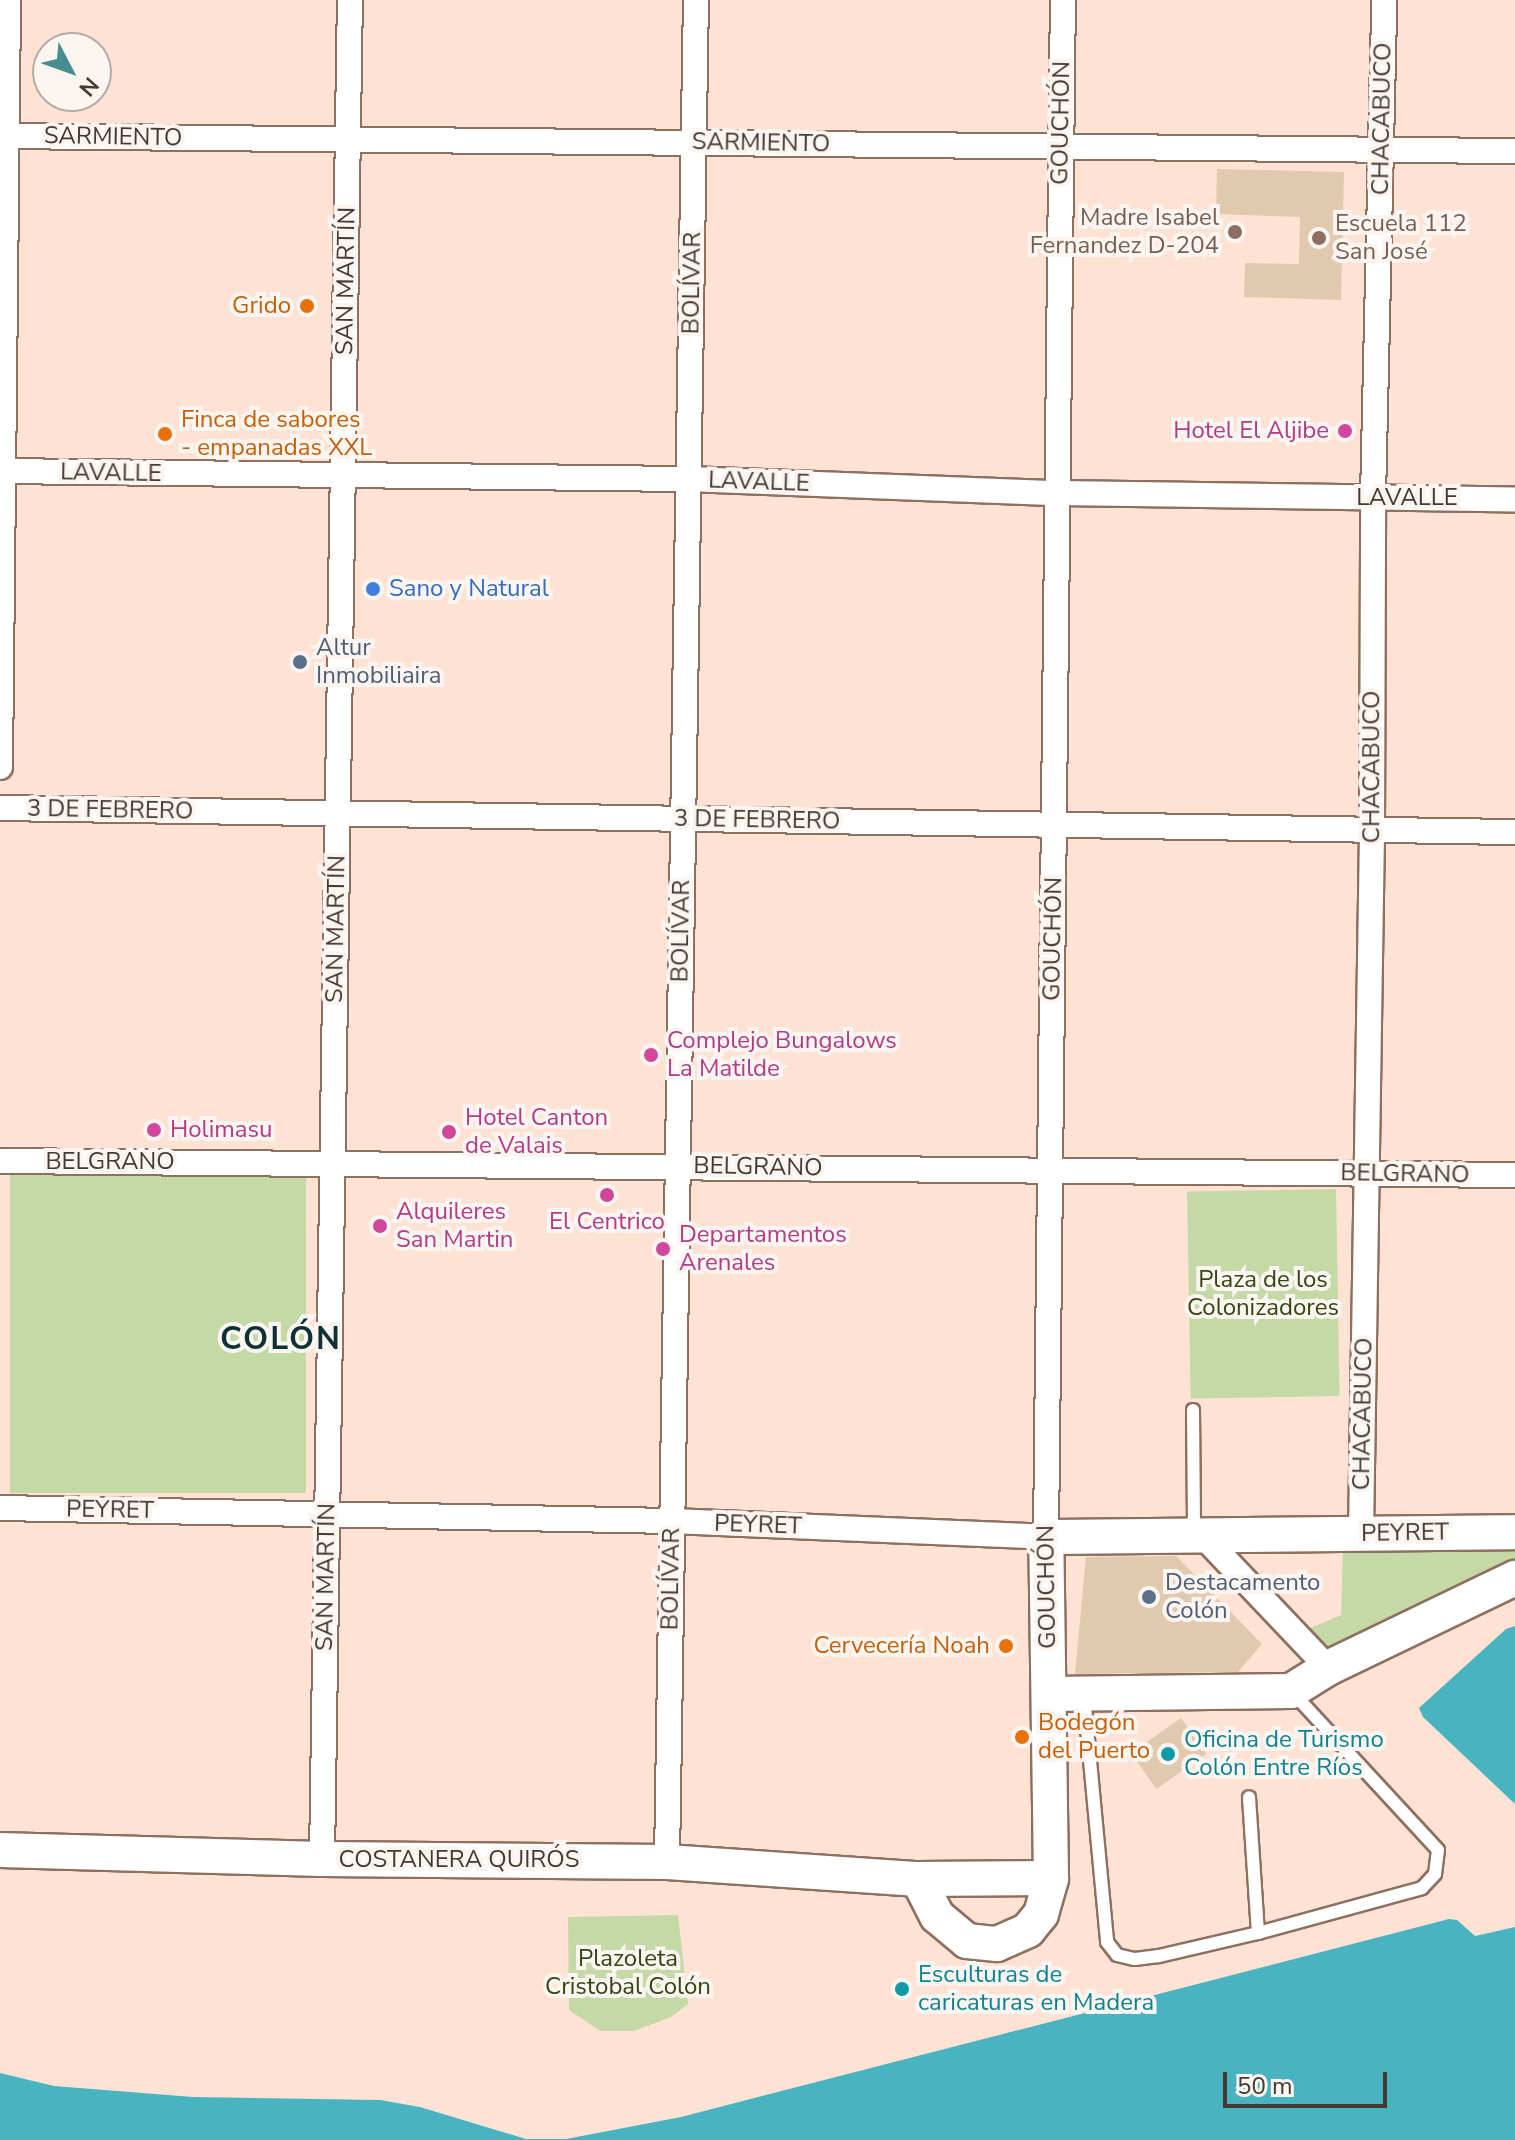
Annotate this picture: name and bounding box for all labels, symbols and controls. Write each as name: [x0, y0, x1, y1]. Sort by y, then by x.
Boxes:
north arrow: [32, 32, 112, 112]
street label: CHACABUCO: [1366, 42, 1398, 196]
street label: GOUCHÓN: [1046, 61, 1076, 185]
text: N: [72, 70, 105, 102]
street label: SARMIENTO: [44, 121, 182, 153]
street label: SARMIENTO: [692, 127, 830, 159]
place label: Madre Isabel Fernandez D-204: [1030, 204, 1219, 260]
street label: SAN MARTÍN: [330, 207, 362, 355]
place label: Escuela 112 San José: [1335, 210, 1467, 266]
marker: Madre Isabel Fernandez D-204: [1226, 223, 1244, 241]
marker: Escuela 112 San José: [1310, 229, 1328, 247]
street label: BOLÍVAR: [677, 231, 707, 335]
place label: Grido: [232, 292, 291, 320]
marker: Grido: [298, 297, 316, 315]
place label: Finca de sabores - empanadas XXL: [181, 406, 372, 462]
place label: Hotel El Aljibe: [1173, 417, 1329, 445]
marker: Hotel El Aljibe: [1336, 422, 1354, 440]
marker: Finca de sabores - empanadas XXL: [156, 425, 174, 443]
street label: LAVALLE: [60, 458, 162, 488]
street label: LAVALLE: [708, 466, 810, 498]
street label: LAVALLE: [1356, 484, 1458, 512]
place label: Sano y Natural: [389, 575, 549, 603]
marker: Sano y Natural: [364, 580, 382, 598]
place label: Altur Inmobiliaira: [316, 634, 441, 690]
marker: Altur Inmobiliaira: [291, 653, 309, 671]
street label: CHACABUCO: [1358, 691, 1386, 843]
street label: 3 DE FEBRERO: [27, 794, 193, 826]
street label: 3 DE FEBRERO: [674, 804, 840, 836]
street label: SAN MARTÍN: [320, 855, 352, 1003]
street label: GOUCHÓN: [1038, 877, 1068, 1001]
street label: BOLÍVAR: [666, 879, 696, 983]
place label: Complejo Bungalows La Matilde: [667, 1027, 897, 1083]
marker: Complejo Bungalows La Matilde: [642, 1046, 660, 1064]
place label: Hotel Canton de Valais: [465, 1104, 608, 1160]
place label: Holimasu: [170, 1116, 273, 1144]
marker: Holimasu: [145, 1121, 163, 1139]
marker: Hotel Canton de Valais: [440, 1123, 458, 1141]
street label: BELGRANO: [45, 1148, 175, 1176]
street label: BELGRANO: [693, 1151, 823, 1183]
street label: BELGRANO: [1340, 1158, 1470, 1190]
marker: El Centrico: [598, 1186, 616, 1204]
place label: Alquileres San Martin: [396, 1198, 513, 1254]
place label: El Centrico: [549, 1208, 665, 1236]
marker: Alquileres San Martin: [371, 1217, 389, 1235]
place label: Departamentos Arenales: [679, 1221, 847, 1277]
marker: Departamentos Arenales: [654, 1240, 672, 1258]
park label: Plaza de los Colonizadores: [1187, 1266, 1339, 1322]
district label: COLÓN: [220, 1320, 342, 1358]
street label: CHACABUCO: [1347, 1337, 1379, 1491]
street label: PEYRET: [66, 1495, 154, 1525]
street label: SAN MARTÍN: [310, 1503, 342, 1651]
street label: PEYRET: [714, 1509, 802, 1541]
street label: PEYRET: [1361, 1518, 1449, 1548]
street label: GOUCHÓN: [1032, 1525, 1062, 1649]
street label: BOLÍVAR: [656, 1527, 686, 1631]
place label: Destacamento Colón: [1165, 1569, 1320, 1625]
marker: Destacamento Colón: [1140, 1588, 1158, 1606]
place label: Cervecería Noah: [814, 1632, 990, 1660]
marker: Cervecería Noah: [997, 1637, 1015, 1655]
place label: Bodegón del Puerto: [1038, 1709, 1150, 1765]
place label: Oficina de Turismo Colón Entre Ríos: [1184, 1726, 1384, 1782]
marker: Bodegón del Puerto: [1013, 1728, 1031, 1746]
marker: Oficina de Turismo Colón Entre Ríos: [1159, 1745, 1177, 1763]
street label: COSTANERA QUIRÓS: [339, 1846, 579, 1874]
park label: Plazoleta Cristobal Colón: [545, 1945, 711, 2001]
place label: Esculturas de caricaturas en Madera: [918, 1961, 1154, 2017]
marker: Esculturas de caricaturas en Madera: [893, 1980, 911, 1998]
scale bar: [1227, 2056, 1391, 2106]
text: 50 m: [1237, 2070, 1293, 2102]

